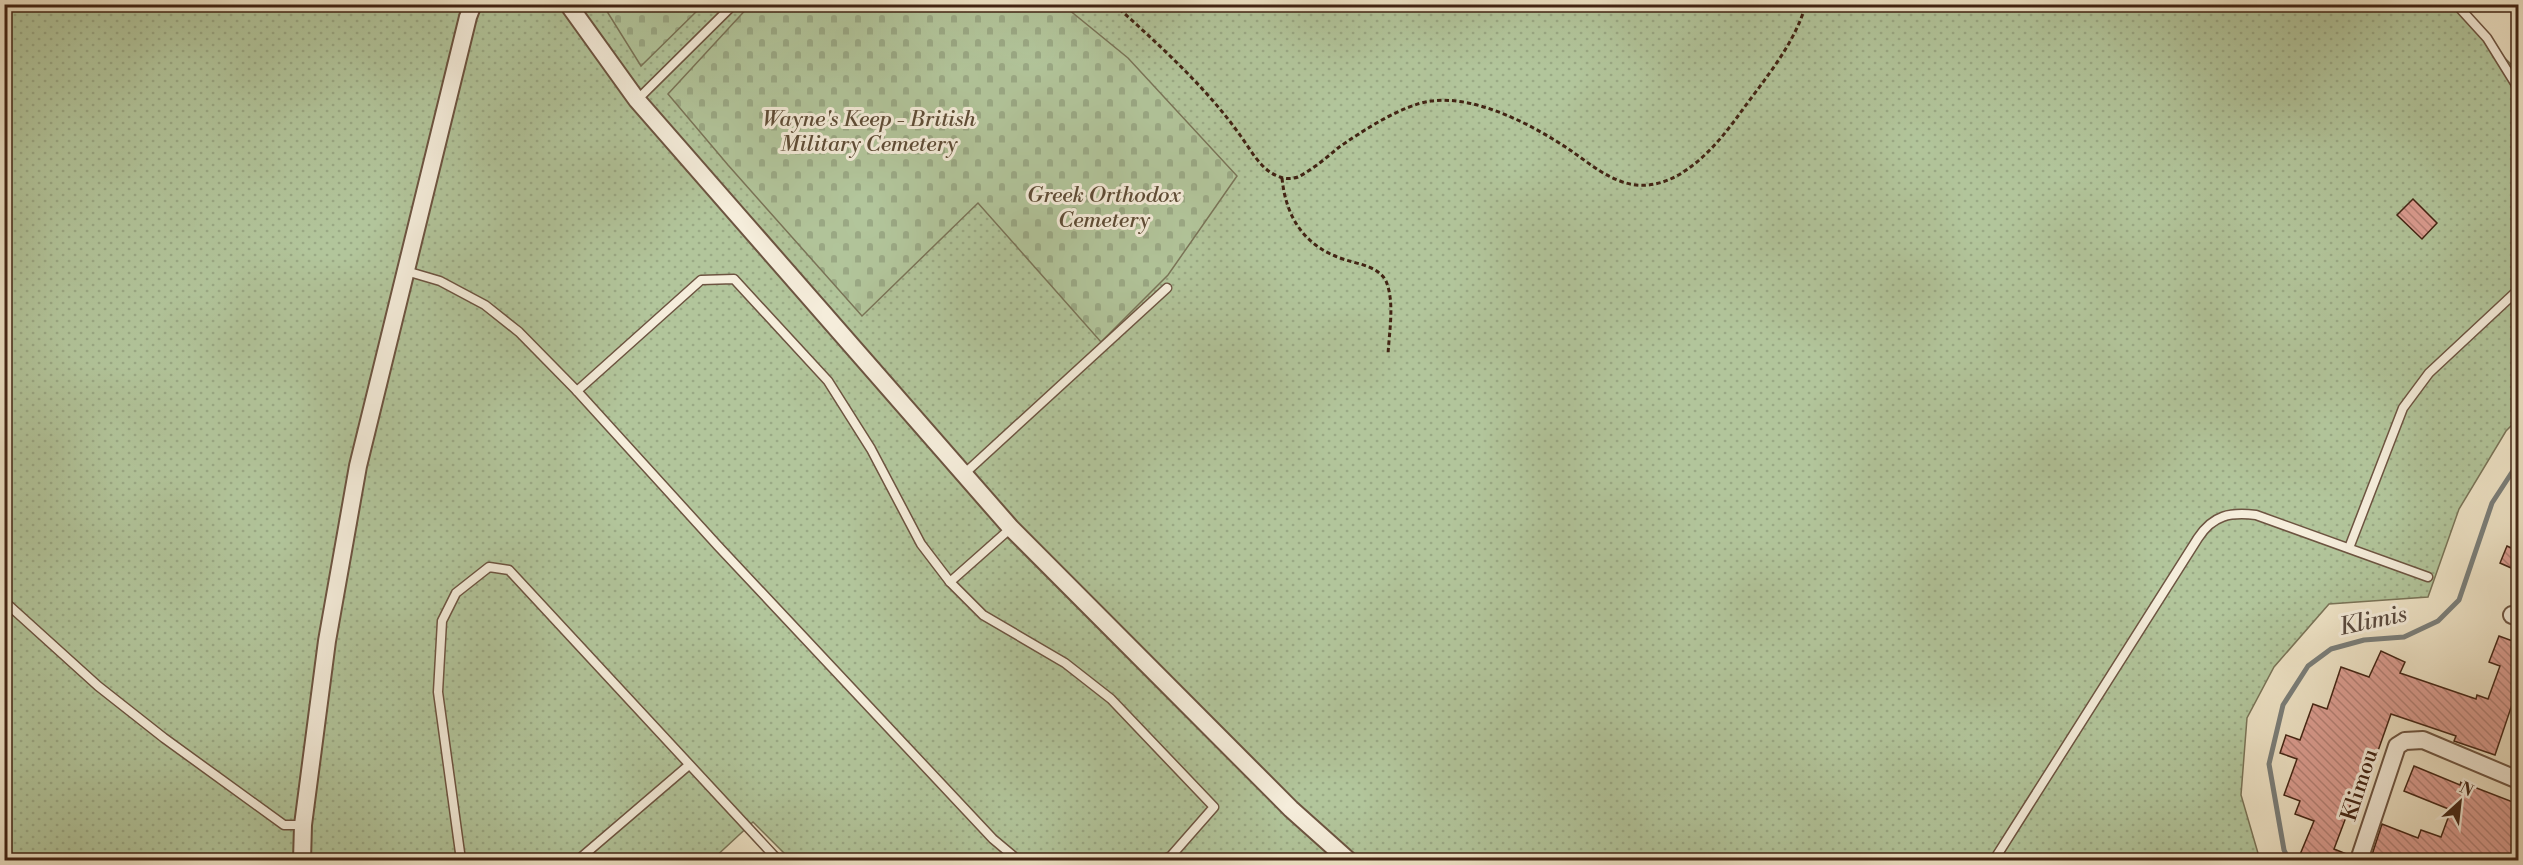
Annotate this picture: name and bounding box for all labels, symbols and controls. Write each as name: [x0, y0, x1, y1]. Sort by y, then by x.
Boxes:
park label: Wayne's Keep - British Military Cemetery: [762, 106, 976, 158]
park label: Greek Orthodox Cemetery: [1027, 182, 1181, 234]
water label: Klimis: [2336, 599, 2410, 643]
street label: Klimou: [2336, 745, 2384, 824]
north arrow: [2430, 772, 2490, 832]
text: N: [2456, 778, 2477, 801]

